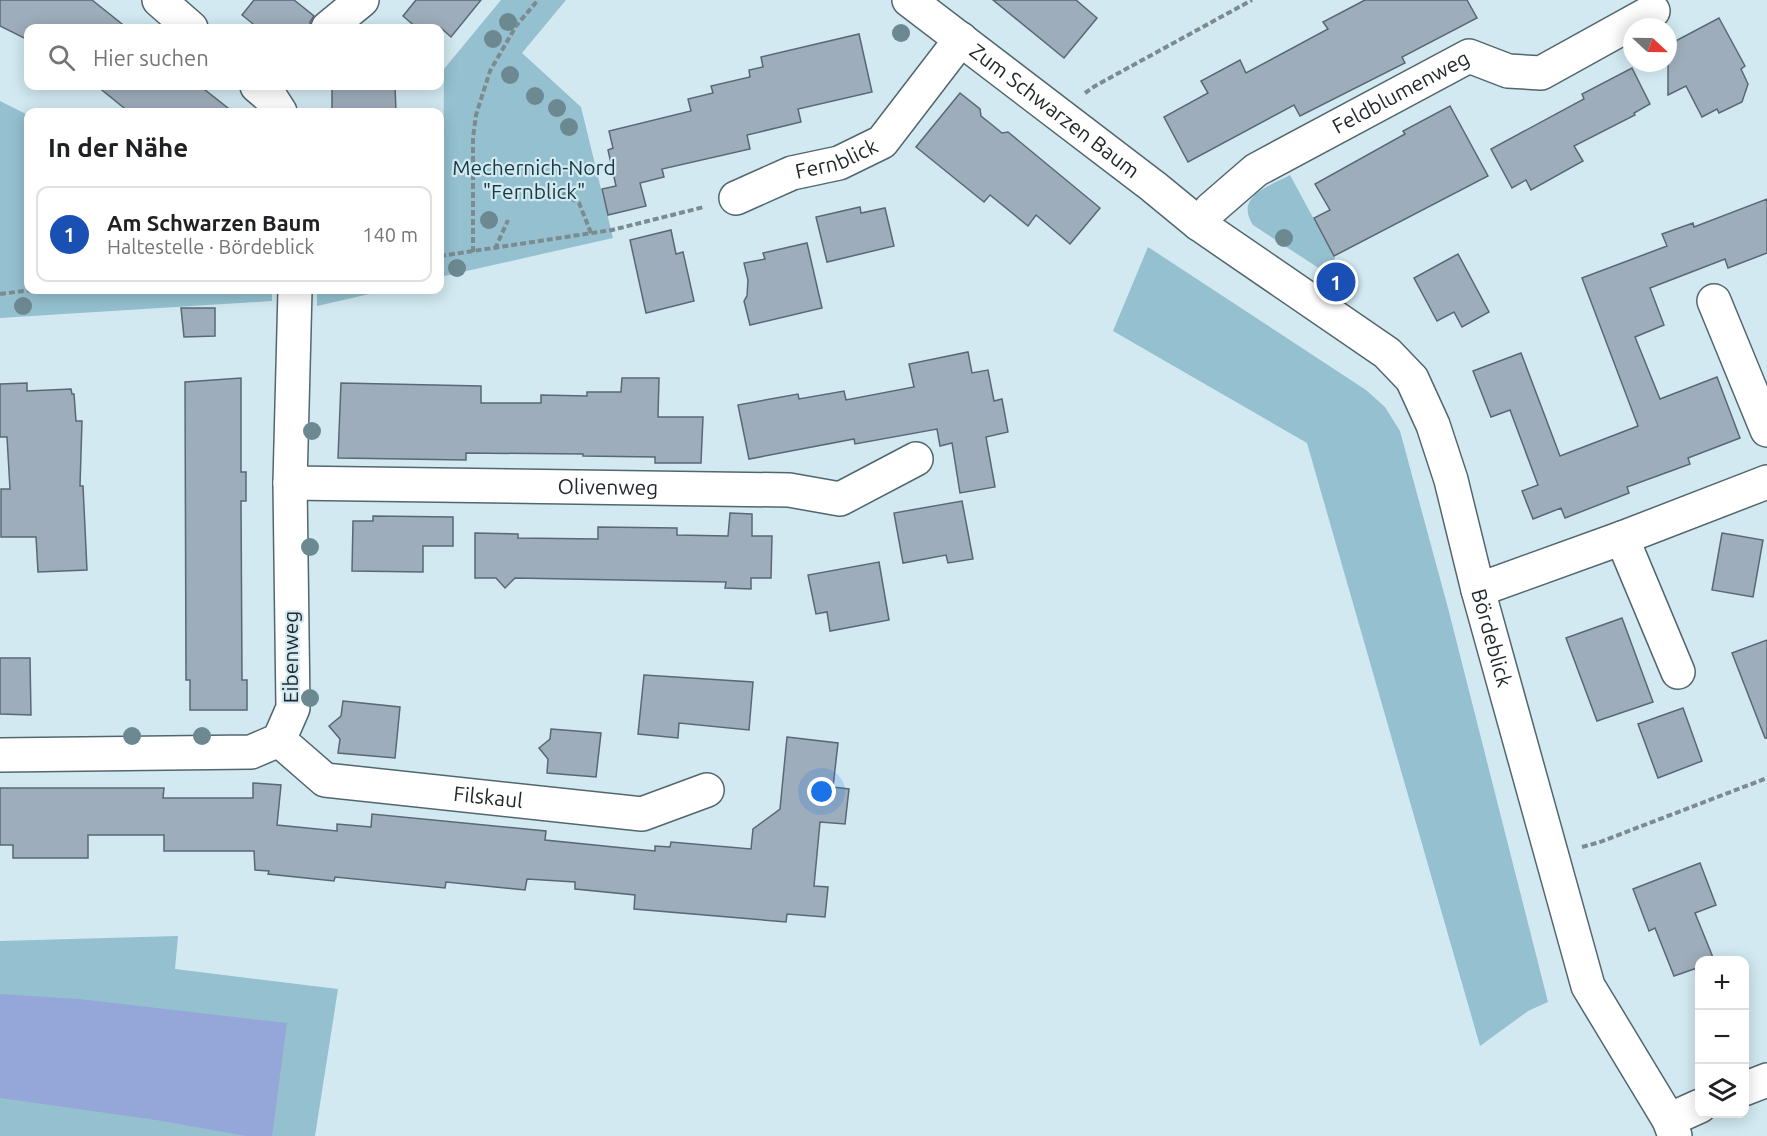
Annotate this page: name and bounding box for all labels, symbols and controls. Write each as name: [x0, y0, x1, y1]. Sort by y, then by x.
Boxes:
north arrow: [1623, 18, 1677, 72]
search box: [24, 24, 444, 90]
street label: Zum Schwarzen Baum: [966, 38, 1144, 182]
icon: search: [45, 41, 78, 74]
text: Hier suchen: [93, 45, 209, 70]
street label: Feldblumenweg: [1328, 45, 1473, 138]
text: In der Nähe: [48, 133, 188, 162]
street label: Fernblick: [793, 133, 882, 183]
park label: Mechernich-Nord "Fernblick": [452, 155, 616, 203]
text: Am Schwarzen Baum: [107, 210, 320, 235]
text: 1: [64, 223, 75, 246]
text: 140 m: [362, 223, 418, 246]
text: Haltestelle · Bördeblick: [107, 235, 314, 258]
pin: 1: [1316, 260, 1356, 304]
street label: Olivenweg: [558, 474, 658, 499]
street label: Bördeblick: [1467, 586, 1517, 690]
street label: Eibenweg: [278, 611, 302, 703]
your location: [807, 777, 836, 806]
street label: Filskaul: [452, 781, 524, 812]
map controls: [1695, 956, 1749, 1118]
button: +: [1695, 956, 1749, 1010]
button: −: [1695, 1010, 1749, 1064]
button: layers: [1695, 1064, 1749, 1118]

